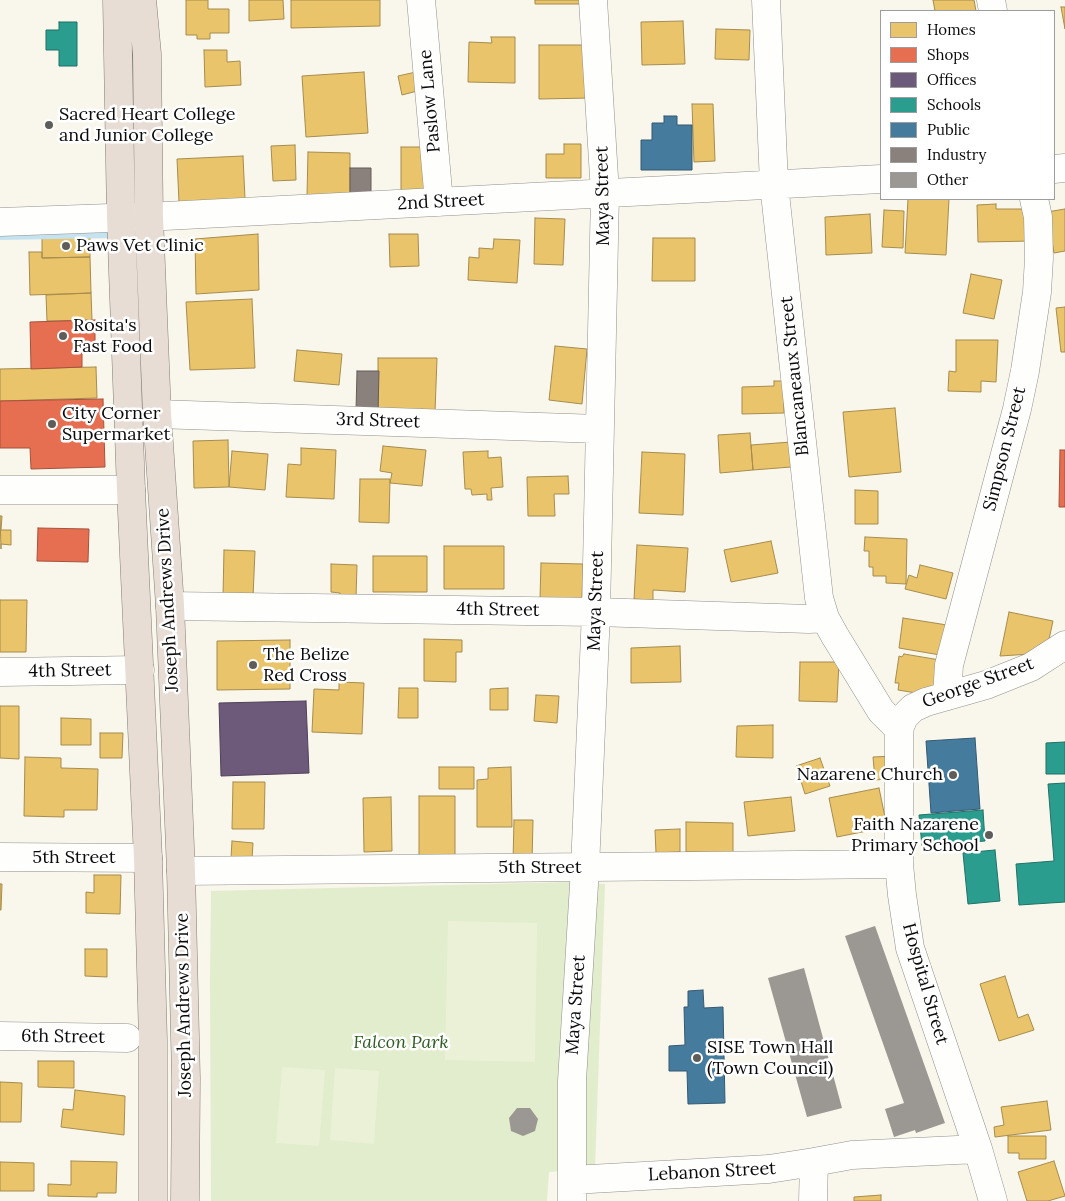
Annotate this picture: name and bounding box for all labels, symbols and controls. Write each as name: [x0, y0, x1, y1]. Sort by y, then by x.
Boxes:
legend: [880, 10, 1055, 200]
text: Homes: [927, 20, 976, 39]
text: Shops: [927, 45, 969, 64]
street label: Paslow Lane: [415, 48, 445, 154]
text: Offices: [927, 70, 976, 89]
text: Schools: [927, 95, 981, 114]
place label: Sacred Heart College and Junior College: [59, 104, 235, 146]
marker: Sacred Heart College and Junior College: [43, 119, 55, 131]
text: Public: [927, 120, 970, 139]
text: Industry: [927, 145, 986, 164]
street label: Maya Street: [591, 146, 615, 246]
text: Other: [927, 170, 968, 189]
street label: 2nd Street: [397, 189, 485, 215]
place label: Paws Vet Clinic: [76, 235, 204, 257]
marker: Paws Vet Clinic: [60, 240, 72, 252]
street label: Blancaneaux Street: [776, 295, 814, 457]
place label: Rosita's Fast Food: [73, 315, 153, 358]
marker: Rosita's Fast Food: [57, 330, 69, 342]
street label: Simpson Street: [979, 385, 1031, 513]
place label: City Corner Supermarket: [62, 403, 170, 446]
street label: 3rd Street: [336, 409, 420, 433]
marker: City Corner Supermarket: [46, 418, 58, 430]
street label: Joseph Andrews Drive: [152, 507, 184, 693]
street label: Maya Street: [583, 551, 609, 651]
street label: 4th Street: [456, 598, 540, 622]
place label: The Belize Red Cross: [263, 644, 350, 686]
street label: George Street: [919, 653, 1037, 713]
street label: 4th Street: [28, 659, 112, 683]
marker: The Belize Red Cross: [247, 659, 259, 671]
place label: Nazarene Church: [797, 764, 943, 786]
marker: Nazarene Church: [947, 769, 959, 781]
place label: Faith Nazarene Primary School: [851, 814, 979, 856]
marker: Faith Nazarene Primary School: [983, 829, 995, 841]
street label: 5th Street: [32, 847, 116, 869]
street label: 5th Street: [498, 857, 582, 879]
street label: Joseph Andrews Drive: [172, 913, 196, 1097]
street label: Hospital Street: [897, 921, 953, 1047]
street label: Maya Street: [562, 954, 590, 1056]
street label: 6th Street: [21, 1025, 105, 1049]
park label: Falcon Park: [353, 1032, 449, 1054]
place label: SISE Town Hall (Town Council): [707, 1037, 833, 1080]
marker: SISE Town Hall (Town Council): [691, 1052, 703, 1064]
street label: Lebanon Street: [647, 1158, 777, 1186]

